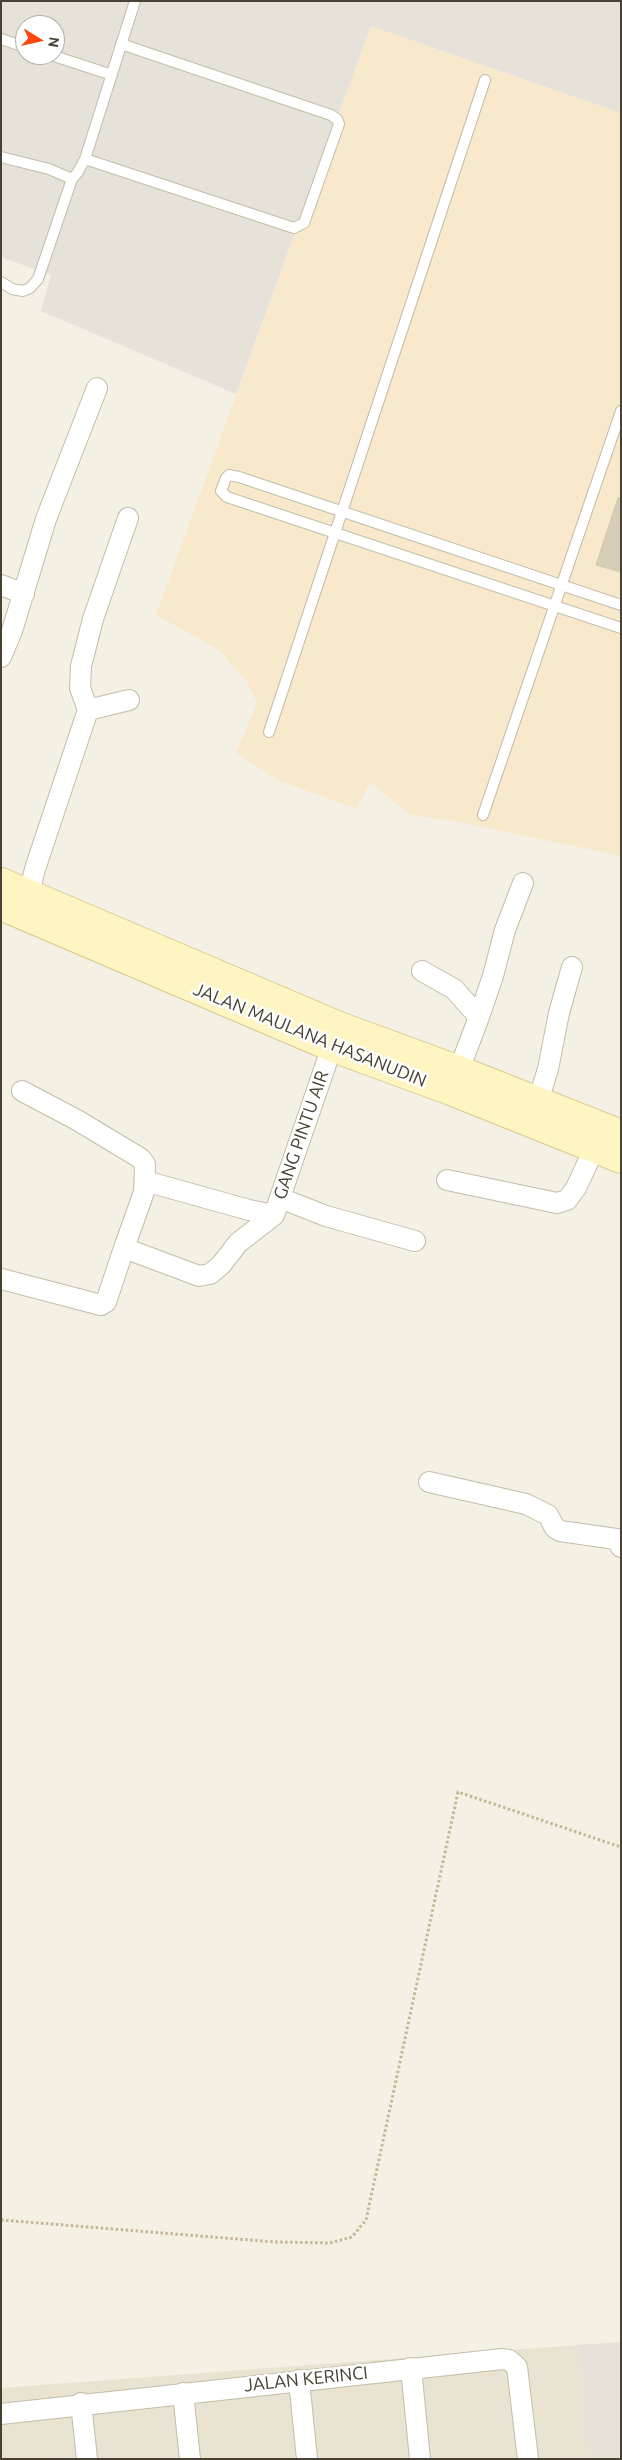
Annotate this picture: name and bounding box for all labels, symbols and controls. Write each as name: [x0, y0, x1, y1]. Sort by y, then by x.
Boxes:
north arrow: [15, 15, 65, 65]
text: N: [45, 36, 63, 49]
street label: JALAN MAULANA HASANUDIN: [190, 978, 430, 1092]
street label: GANG PINTU AIR: [269, 1068, 333, 1202]
street label: JALAN KERINCI: [243, 2362, 369, 2396]

